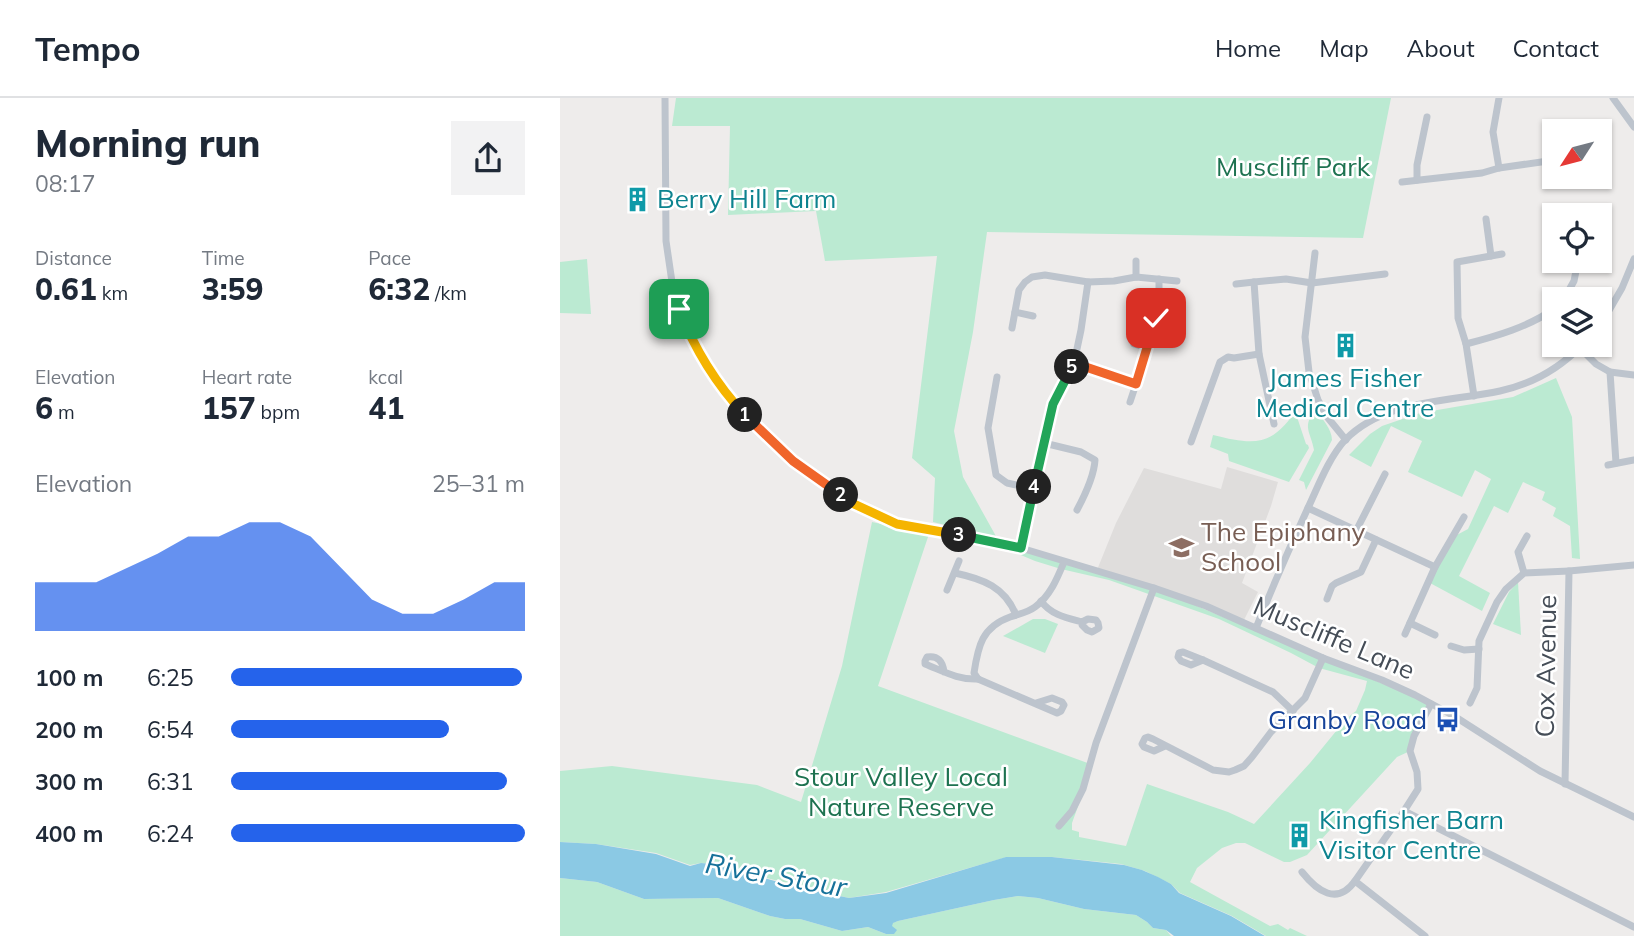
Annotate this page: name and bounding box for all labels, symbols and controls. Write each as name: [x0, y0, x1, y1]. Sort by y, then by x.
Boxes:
text: Tempo: [35, 28, 141, 69]
text: Home: [1215, 33, 1281, 63]
text: Map: [1319, 33, 1369, 63]
text: About: [1407, 33, 1475, 63]
text: Contact: [1513, 33, 1599, 63]
text: Morning run: [35, 119, 261, 167]
north arrow: [1542, 119, 1612, 189]
map controls: [1542, 119, 1612, 357]
button: share: [451, 121, 525, 195]
park label: Muscliff Park: [1216, 150, 1371, 183]
text: 08:17: [35, 169, 95, 198]
place label: Berry Hill Farm: [657, 182, 836, 215]
building icon: Berry Hill Farm: [623, 185, 651, 213]
button: locate: [1542, 203, 1612, 273]
text: Distance: [35, 246, 112, 270]
text: Time: [202, 246, 245, 270]
text: Pace: [368, 246, 411, 270]
text: 0.61: [35, 270, 97, 308]
text: 3:59: [202, 270, 263, 308]
text: 6:32: [368, 270, 430, 308]
pin: [649, 279, 709, 339]
text: km: [97, 281, 128, 305]
text: /km: [430, 281, 467, 305]
button: layers: [1542, 287, 1612, 357]
pin: [1126, 288, 1186, 348]
icon: arrive: [660, 290, 698, 328]
icon: check: [1137, 299, 1175, 337]
building icon: James Fisher Medical Centre: [1331, 332, 1359, 360]
pin: 5: [1054, 350, 1090, 384]
text: 5: [1066, 354, 1077, 378]
place label: James Fisher Medical Centre: [1256, 361, 1434, 424]
text: Elevation: [35, 365, 115, 389]
text: Heart rate: [202, 365, 292, 389]
text: kcal: [368, 365, 403, 389]
text: 6: [35, 389, 53, 427]
text: 157: [202, 389, 256, 427]
text: 41: [368, 389, 404, 427]
pin: 1: [728, 398, 762, 432]
text: m: [53, 400, 75, 424]
text: bpm: [256, 400, 300, 424]
text: 1: [739, 402, 750, 426]
text: Elevation: [35, 469, 132, 498]
text: 25–31 m: [432, 469, 525, 498]
pin: 4: [1016, 470, 1051, 504]
text: 4: [1028, 474, 1039, 498]
pin: 2: [824, 478, 858, 512]
text: 2: [835, 482, 846, 506]
place label: The Epiphany School: [1201, 515, 1365, 578]
pin: 3: [942, 518, 976, 552]
text: 3: [953, 522, 964, 546]
school or university icon: The Epiphany School: [1167, 533, 1195, 561]
street label: Muscliffe Lane: [1248, 589, 1420, 686]
street label: Cox Avenue: [1528, 594, 1563, 738]
text: 100 m: [35, 663, 103, 692]
text: 6:25: [147, 663, 194, 692]
place label: Granby Road: [1268, 703, 1427, 736]
bus stop icon: Granby Road: [1433, 706, 1461, 734]
text: 200 m: [35, 715, 103, 744]
text: 6:54: [147, 715, 194, 744]
park label: Stour Valley Local Nature Reserve: [794, 760, 1008, 823]
text: 300 m: [35, 767, 103, 796]
text: 6:31: [147, 767, 194, 796]
place label: Kingfisher Barn Visitor Centre: [1319, 803, 1504, 866]
text: 400 m: [35, 819, 103, 848]
text: 6:24: [147, 819, 194, 848]
building icon: Kingfisher Barn Visitor Centre: [1285, 821, 1313, 849]
water label: River Stour: [703, 845, 851, 904]

